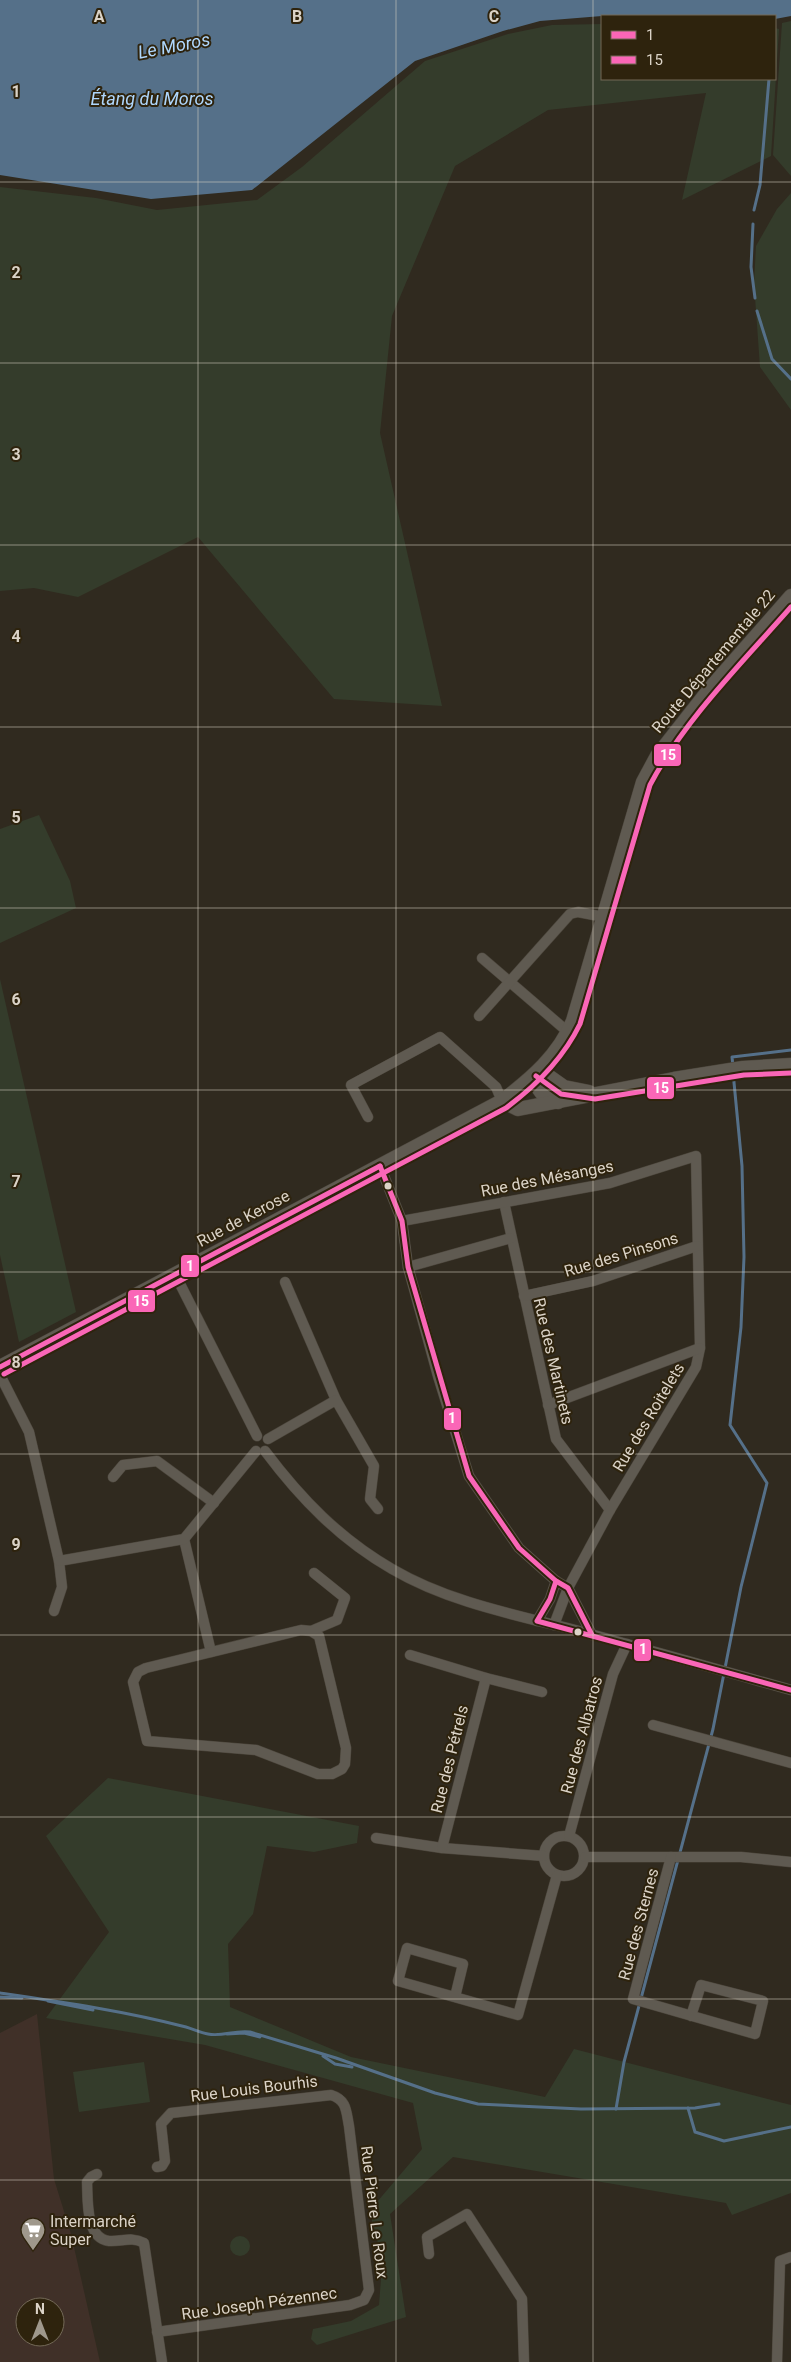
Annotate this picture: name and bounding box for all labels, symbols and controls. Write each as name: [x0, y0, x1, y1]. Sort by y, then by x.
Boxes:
text: A: [94, 7, 105, 26]
text: B: [292, 7, 302, 26]
text: C: [489, 7, 499, 26]
legend: [601, 15, 776, 80]
text: 1: [646, 26, 654, 44]
water label: Le Moros: [136, 28, 212, 63]
text: 15: [646, 51, 663, 69]
text: 1: [11, 82, 21, 101]
water label: Étang du Moros: [91, 88, 213, 109]
text: 2: [11, 263, 21, 282]
text: 3: [11, 445, 21, 464]
street label: Route Départementale 22: [648, 586, 779, 737]
text: 4: [11, 627, 21, 646]
line badge: 15: [653, 743, 682, 767]
text: 15: [660, 747, 676, 763]
text: 5: [11, 808, 21, 827]
text: 6: [11, 990, 21, 1009]
line badge: 15: [646, 1076, 675, 1100]
text: 15: [653, 1080, 669, 1096]
street label: Rue des Mésanges: [479, 1156, 615, 1201]
text: 7: [11, 1172, 21, 1191]
unlabelled marker: [383, 1181, 393, 1191]
street label: Rue de Kerose: [194, 1186, 293, 1251]
street label: Rue des Pinsons: [562, 1228, 680, 1281]
line badge: 1: [180, 1254, 200, 1278]
text: 1: [186, 1258, 194, 1274]
line badge: 15: [127, 1289, 156, 1313]
text: 15: [133, 1293, 149, 1309]
street label: Rue des Martinets: [530, 1296, 577, 1426]
text: 8: [11, 1353, 21, 1372]
street label: Rue des Roitelets: [609, 1360, 688, 1475]
line badge: 1: [443, 1407, 462, 1431]
text: 1: [448, 1410, 456, 1426]
text: 9: [11, 1535, 21, 1554]
unlabelled marker: [573, 1627, 583, 1637]
line badge: 1: [633, 1638, 652, 1662]
text: 1: [639, 1641, 647, 1657]
street label: Rue des Albatros: [557, 1674, 606, 1796]
street label: Rue des Pétrels: [427, 1703, 472, 1815]
street label: Rue des Sternes: [614, 1866, 663, 1982]
street label: Rue Louis Bourhis: [189, 2071, 319, 2106]
street label: Rue Pierre Le Roux: [357, 2145, 392, 2280]
place label: Intermarché Super: [50, 2212, 136, 2249]
supermarket icon: Intermarché Super: [20, 2217, 46, 2251]
street label: Rue Joseph Pézennec: [180, 2283, 338, 2324]
north arrow: [15, 2297, 65, 2347]
text: N: [35, 2301, 45, 2317]

